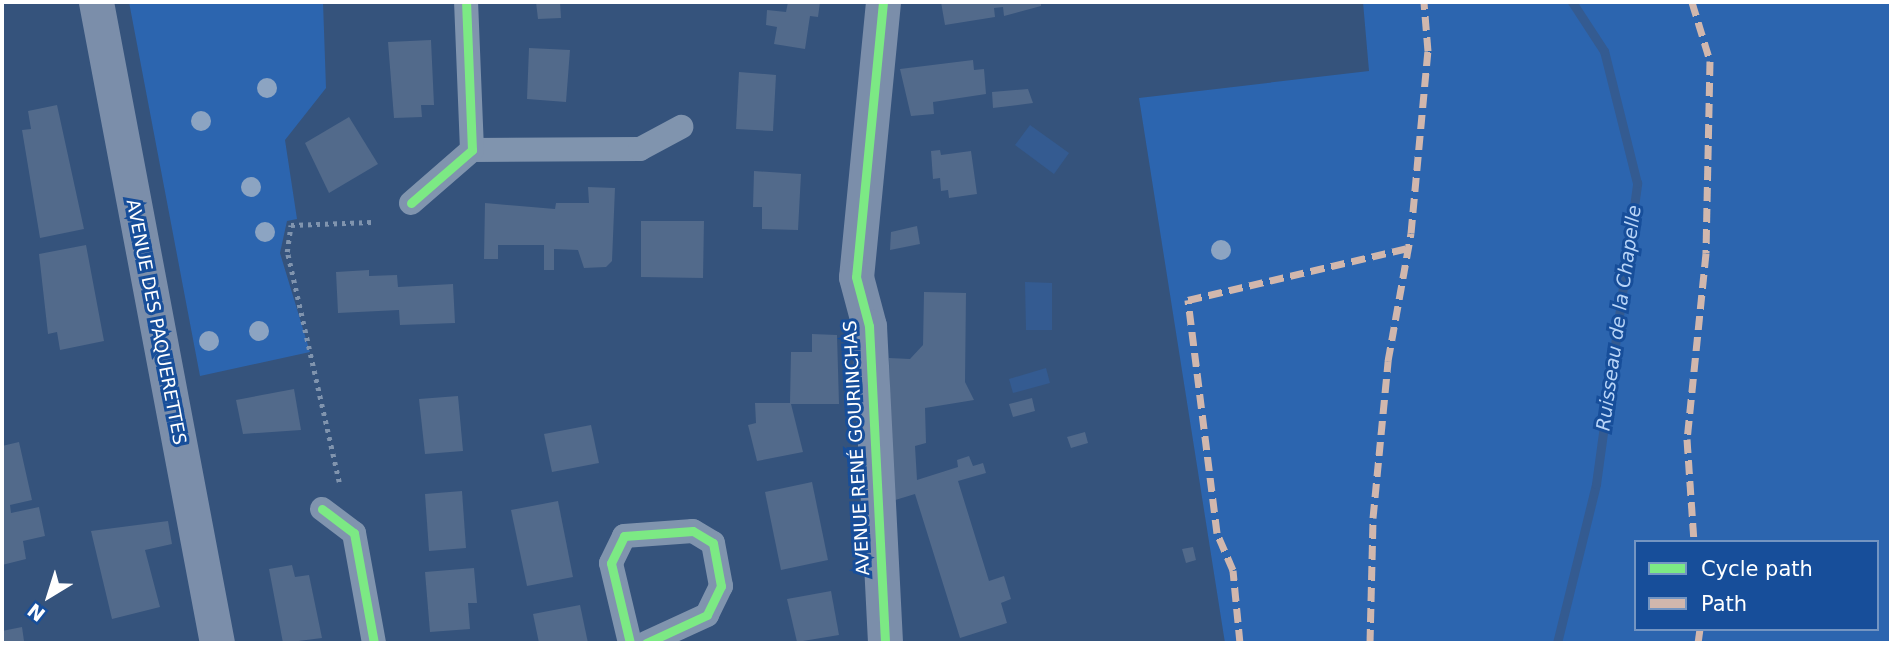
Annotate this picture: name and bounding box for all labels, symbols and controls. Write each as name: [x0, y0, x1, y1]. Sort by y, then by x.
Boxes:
street label: AVENUE DES PAQUERETTES: [122, 197, 190, 447]
water label: Ruisseau de la Chapelle: [1592, 204, 1646, 432]
street label: AVENUE RENÉ GOURINCHAS: [840, 320, 874, 576]
legend: [1634, 540, 1879, 631]
text: Cycle path: [1701, 557, 1813, 581]
north arrow: [14, 561, 84, 631]
text: Path: [1701, 592, 1747, 616]
text: N: [23, 599, 49, 626]

